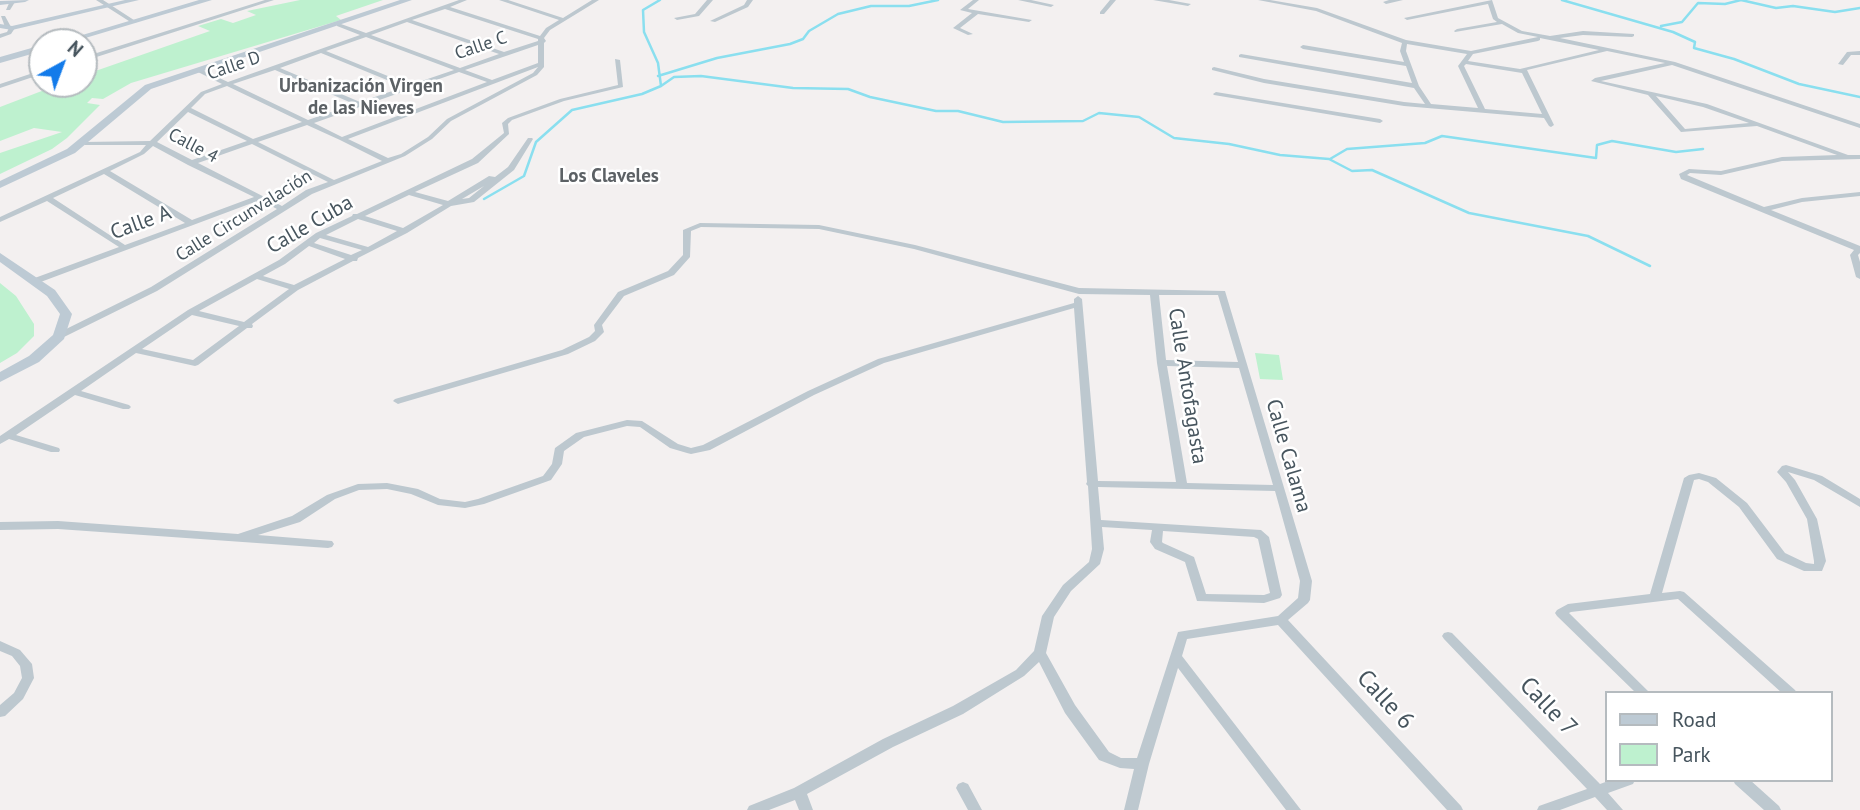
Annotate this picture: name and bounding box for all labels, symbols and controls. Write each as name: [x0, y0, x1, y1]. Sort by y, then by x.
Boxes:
street label: Calle C: [452, 27, 510, 65]
north arrow: [28, 28, 98, 98]
text: N: [63, 36, 88, 62]
street label: Calle D: [204, 47, 264, 85]
district label: Urbanización Virgen de las Nieves: [279, 76, 443, 120]
street label: Calle 4: [164, 124, 222, 168]
street label: Calle Circunvalación: [172, 165, 316, 267]
district label: Los Claveles: [559, 166, 659, 188]
street label: Calle Cuba: [262, 190, 358, 260]
street label: Calle A: [107, 200, 175, 246]
street label: Calle Antofagasta: [1162, 306, 1212, 466]
street label: Calle Calama: [1260, 396, 1316, 516]
street label: Calle 6: [1350, 664, 1420, 736]
street label: Calle 7: [1513, 671, 1583, 743]
legend: [1604, 691, 1832, 782]
text: Road: [1672, 706, 1716, 733]
text: Park: [1672, 741, 1711, 768]

